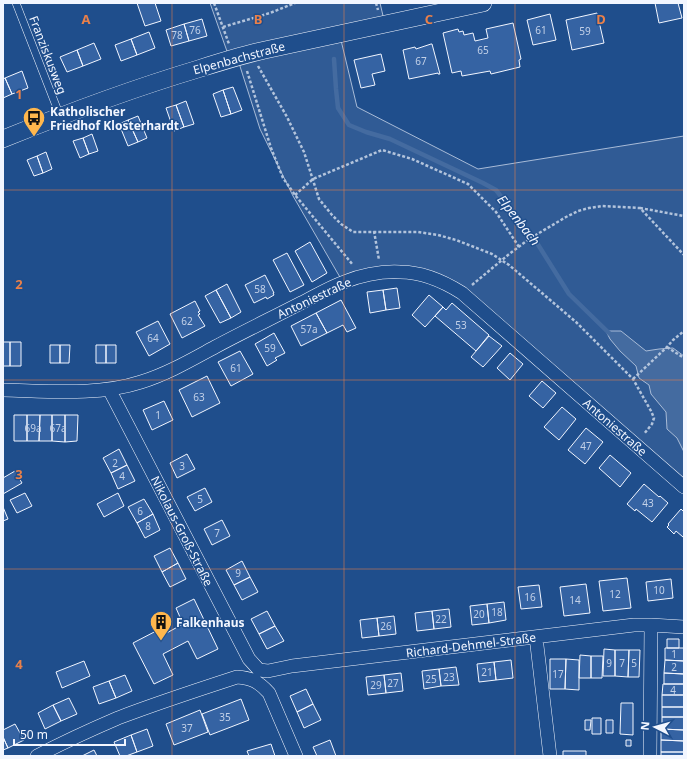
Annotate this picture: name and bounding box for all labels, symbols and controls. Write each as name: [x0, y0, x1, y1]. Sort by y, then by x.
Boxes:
text: A: [82, 10, 91, 28]
text: B: [254, 10, 262, 28]
text: C: [425, 10, 433, 28]
text: D: [596, 10, 606, 28]
street label: Franziskusweg: [25, 13, 71, 97]
house number: 76: [189, 23, 201, 37]
house number: 61: [535, 23, 547, 37]
house number: 59: [579, 24, 591, 38]
house number: 78: [171, 28, 183, 42]
street label: Elpenbachstraße: [191, 38, 287, 78]
house number: 65: [477, 43, 489, 57]
house number: 67: [415, 54, 427, 68]
text: 1: [15, 85, 23, 103]
place label: Katholischer Friedhof Klosterhardt: [50, 103, 179, 134]
bus stop icon: Katholischer Friedhof Klosterhardt: [21, 105, 47, 138]
water label: Elpenbach: [493, 191, 545, 249]
street label: Antoniestraße: [274, 273, 354, 323]
text: 2: [15, 275, 23, 293]
house number: 58: [254, 282, 266, 296]
house number: 62: [181, 314, 193, 328]
house number: 53: [455, 318, 467, 332]
house number: 57a: [300, 322, 318, 336]
house number: 64: [147, 331, 159, 345]
house number: 59: [264, 341, 276, 355]
house number: 61: [230, 361, 242, 375]
house number: 63: [193, 390, 205, 404]
street label: Antoniestraße: [579, 394, 651, 460]
house number: 1: [155, 408, 161, 422]
house number: 69a: [24, 421, 42, 435]
house number: 67a: [49, 421, 67, 435]
house number: 47: [580, 439, 592, 453]
house number: 2: [112, 456, 118, 470]
house number: 3: [179, 459, 185, 473]
text: 3: [15, 465, 23, 483]
house number: 4: [119, 469, 125, 483]
street label: Nikolaus-Groß-Straße: [147, 473, 217, 589]
house number: 5: [197, 492, 203, 506]
house number: 43: [642, 496, 654, 510]
house number: 6: [137, 504, 143, 518]
house number: 8: [145, 519, 151, 533]
house number: 7: [214, 526, 220, 540]
house number: 9: [235, 566, 241, 580]
house number: 10: [653, 583, 665, 597]
house number: 12: [609, 587, 621, 601]
house number: 16: [524, 590, 536, 604]
house number: 14: [569, 593, 581, 607]
house number: 18: [491, 605, 503, 619]
house number: 20: [473, 607, 485, 621]
building icon: Falkenhaus: [148, 609, 174, 642]
house number: 22: [435, 612, 447, 626]
place label: Falkenhaus: [176, 614, 245, 631]
house number: 26: [380, 619, 392, 633]
street label: Richard-Dehmel-Straße: [405, 629, 537, 661]
house number: 1: [671, 647, 677, 661]
text: 4: [15, 655, 23, 673]
house number: 9: [606, 656, 612, 670]
house number: 7: [619, 656, 625, 670]
house number: 5: [631, 656, 637, 670]
house number: 2: [671, 660, 677, 674]
house number: 21: [481, 665, 493, 679]
house number: 17: [552, 667, 564, 681]
house number: 23: [443, 670, 455, 684]
house number: 25: [425, 672, 437, 686]
house number: 27: [387, 676, 399, 690]
house number: 29: [370, 678, 382, 692]
house number: 4: [670, 683, 676, 697]
north arrow: [635, 707, 675, 747]
house number: 35: [219, 710, 231, 724]
scale bar: [14, 721, 125, 747]
house number: 37: [181, 721, 193, 735]
text: N: [637, 721, 652, 731]
text: 50 m: [20, 726, 48, 743]

